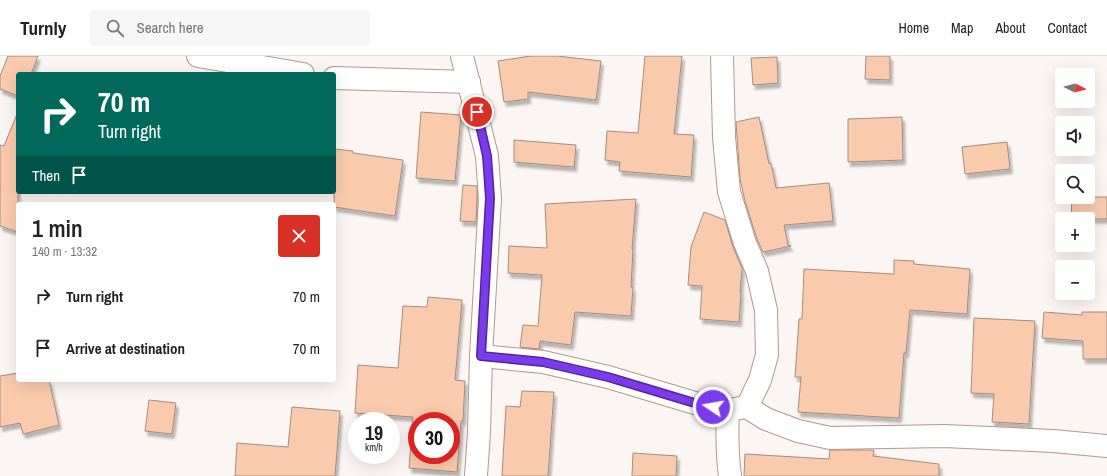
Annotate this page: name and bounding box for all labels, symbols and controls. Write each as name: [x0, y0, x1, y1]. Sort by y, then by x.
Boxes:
search box: [90, 10, 370, 46]
text: Turnly: [20, 15, 66, 41]
icon: search: [104, 17, 126, 39]
text: Search here: [136, 17, 204, 38]
text: Home: [898, 19, 929, 37]
text: Map: [951, 19, 973, 37]
text: About: [995, 19, 1025, 37]
text: Contact: [1047, 19, 1087, 37]
north arrow: [1055, 68, 1095, 108]
map controls: [1055, 68, 1095, 300]
text: 70 m: [98, 83, 150, 121]
icon: right: [32, 88, 84, 140]
pin: [460, 95, 494, 129]
icon: arrive: [466, 101, 488, 123]
button: sound: [1055, 116, 1095, 156]
text: Turn right: [98, 119, 161, 144]
icon: arrive: [68, 164, 90, 186]
button: search: [1055, 164, 1095, 204]
text: Then: [32, 165, 60, 186]
text: 1 min: [32, 212, 83, 244]
button: +: [1055, 212, 1095, 252]
button: close: [278, 215, 320, 257]
text: 140 m · 13:32: [32, 243, 97, 260]
button: −: [1055, 260, 1095, 300]
icon: right: [32, 285, 54, 307]
text: Turn right: [66, 286, 123, 307]
text: 70 m: [293, 286, 320, 307]
icon: arrive: [32, 337, 54, 359]
text: Arrive at destination: [66, 338, 185, 359]
text: 70 m: [293, 338, 320, 359]
position arrow: [692, 386, 734, 428]
speed limit sign: 30: [408, 412, 460, 464]
text: 19: [365, 419, 383, 446]
text: km/h: [365, 441, 383, 454]

